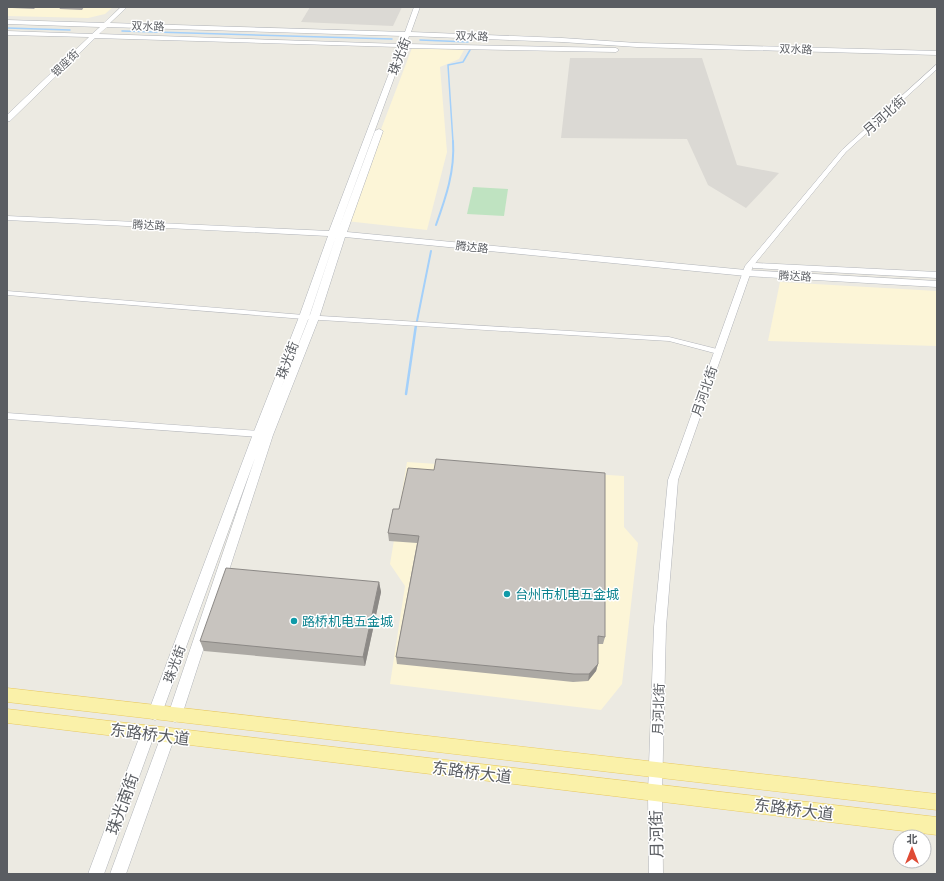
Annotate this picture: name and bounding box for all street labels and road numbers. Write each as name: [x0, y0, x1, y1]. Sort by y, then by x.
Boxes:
street label: 双水路: [131, 19, 165, 34]
street label: 双水路: [455, 29, 489, 44]
street label: 珠光街: [385, 35, 413, 77]
street label: 双水路: [779, 42, 813, 57]
street label: 银座街: [49, 47, 82, 79]
street label: 月河北街: [860, 92, 909, 138]
street label: 腾达路: [132, 218, 166, 233]
street label: 腾达路: [455, 239, 489, 256]
street label: 腾达路: [778, 269, 812, 284]
street label: 珠光街: [273, 339, 301, 381]
street label: 月河北街: [689, 364, 720, 418]
street label: 珠光街: [161, 643, 188, 685]
street label: 月河北街: [650, 683, 667, 735]
street label: 东路桥大道: [109, 720, 191, 749]
street label: 东路桥大道: [431, 758, 513, 787]
street label: 珠光南街: [103, 771, 142, 837]
street label: 东路桥大道: [753, 795, 835, 824]
street label: 月河街: [647, 810, 666, 858]

